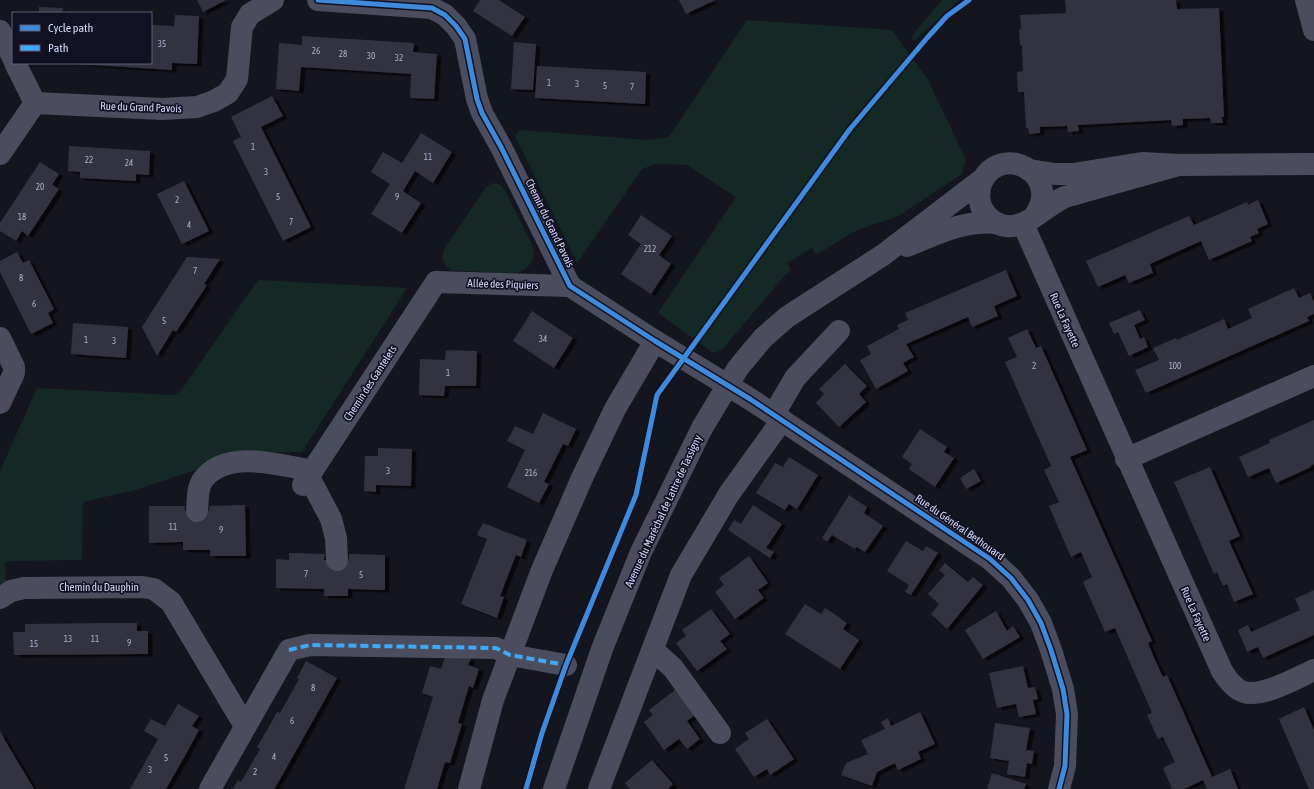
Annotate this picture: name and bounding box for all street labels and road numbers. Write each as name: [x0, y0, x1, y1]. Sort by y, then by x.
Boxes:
street label: Rue du Grand Pavois: [100, 100, 182, 114]
street label: Chemin du Grand Pavois: [523, 177, 577, 269]
street label: Allée des Piquiers: [467, 277, 539, 291]
street label: Rue La Fayette: [1048, 291, 1082, 349]
street label: Chemin des Gantelets: [341, 343, 399, 423]
street label: Avenue du Maréchal de Lattre de Tassigny: [622, 433, 704, 589]
street label: Rue du Général Bethouard: [913, 492, 1007, 562]
street label: Chemin du Dauphin: [59, 581, 139, 593]
street label: Rue La Fayette: [1179, 585, 1213, 643]

